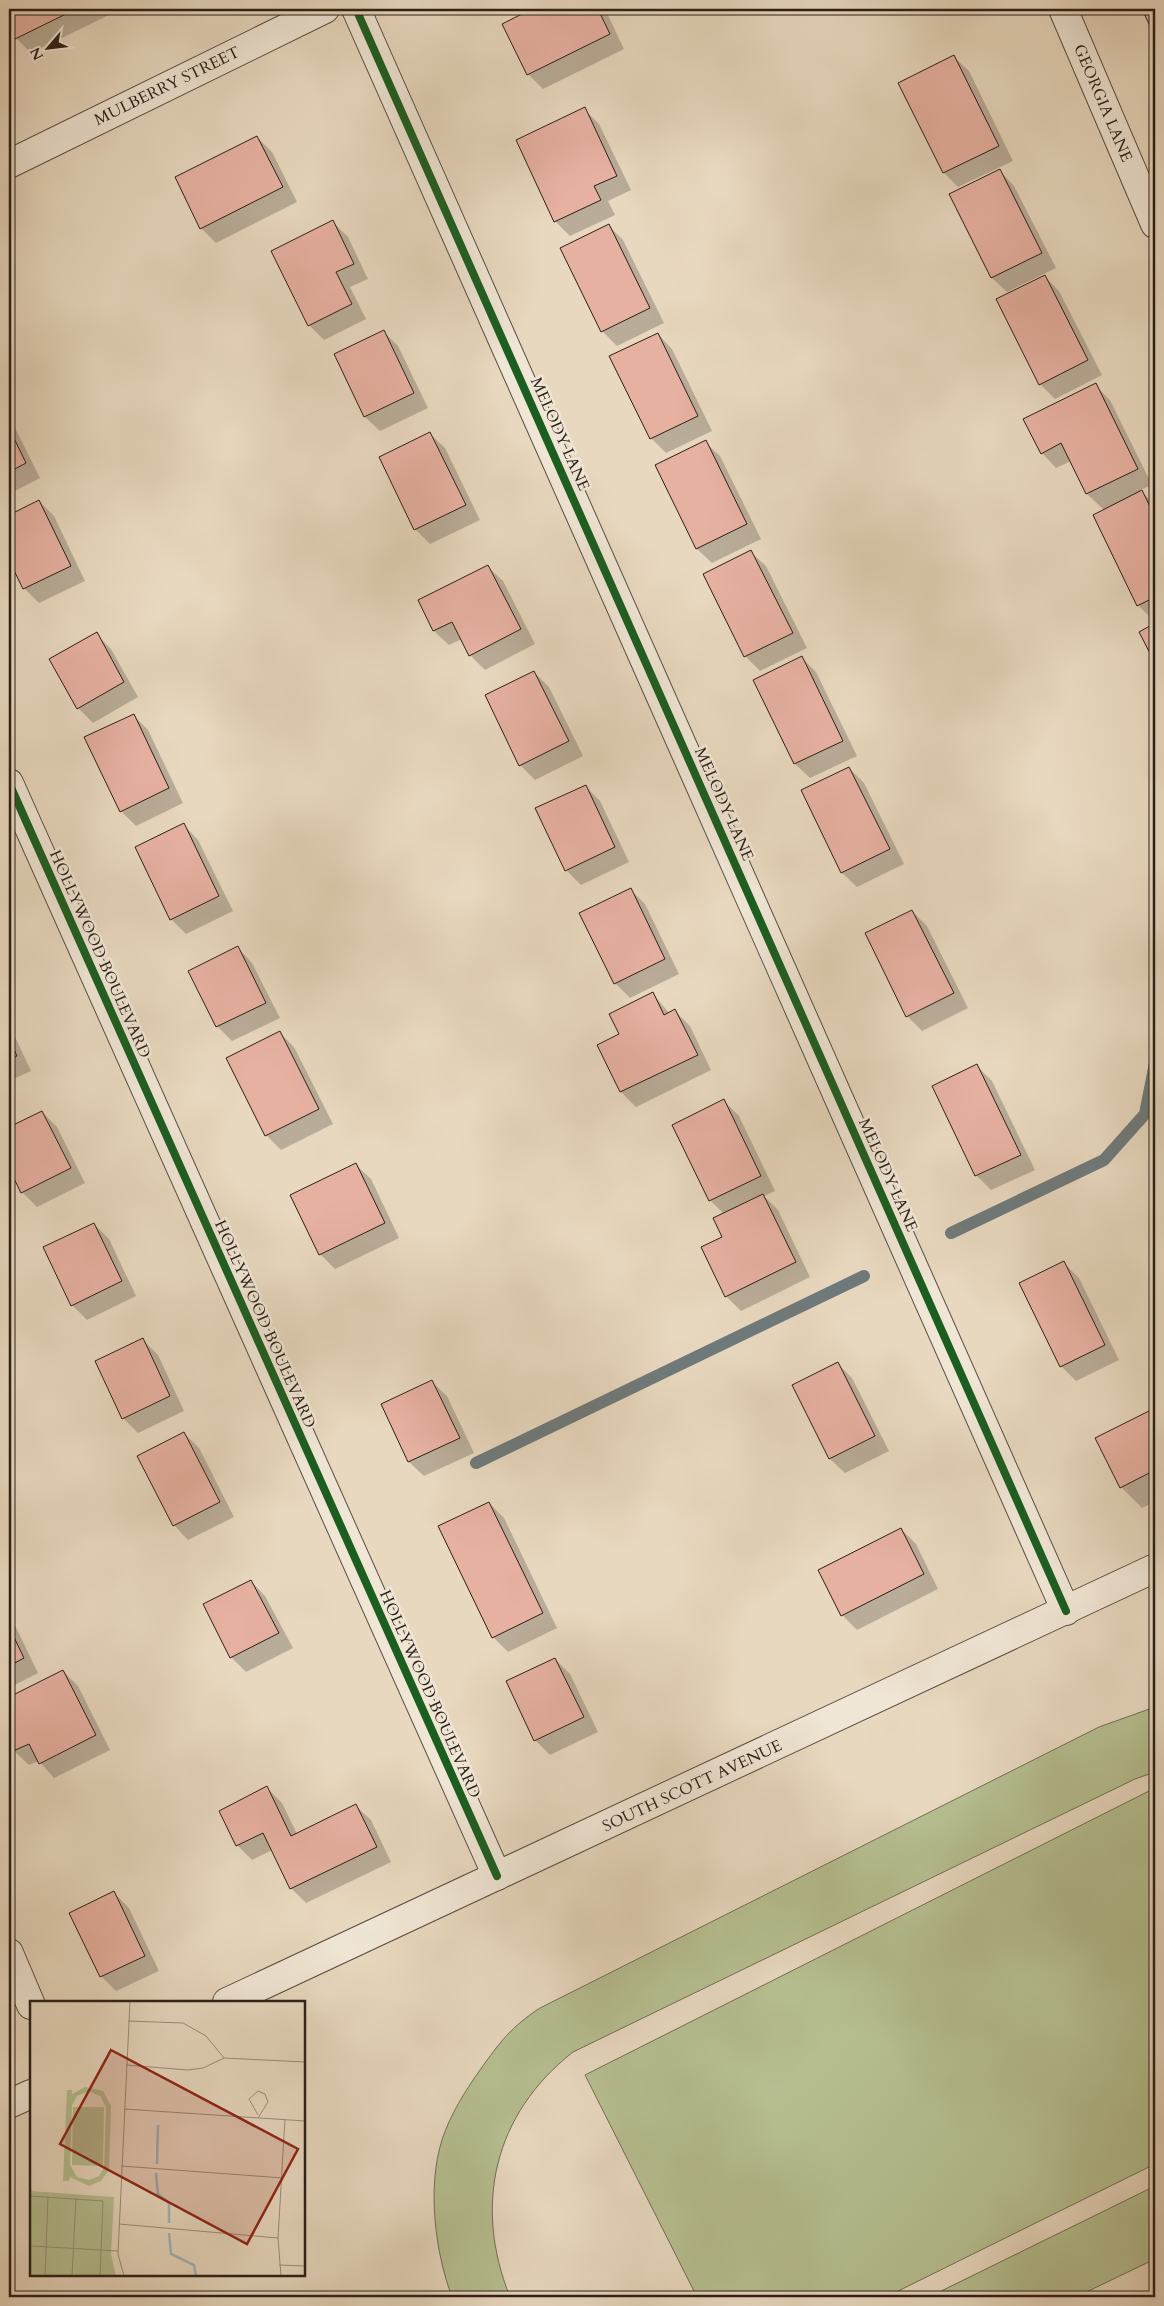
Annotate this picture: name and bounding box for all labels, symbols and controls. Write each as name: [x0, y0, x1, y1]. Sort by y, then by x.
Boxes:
north arrow: [22, 22, 72, 72]
street label: MULBERRY STREET: [91, 41, 244, 131]
street label: GEORGIA LANE: [1068, 41, 1138, 165]
text: N: [26, 44, 48, 64]
street label: MELODY LANE: [525, 374, 595, 494]
street label: MELODY LANE: [689, 744, 759, 864]
street label: HOLLYWOOD BOULEVARD: [44, 846, 156, 1062]
street label: MELODY LANE: [853, 1115, 923, 1235]
street label: HOLLYWOOD BOULEVARD: [209, 1216, 321, 1432]
street label: HOLLYWOOD BOULEVARD: [374, 1586, 486, 1802]
street label: SOUTH SCOTT AVENUE: [599, 1735, 785, 1837]
inset map: [30, 2001, 305, 2276]

